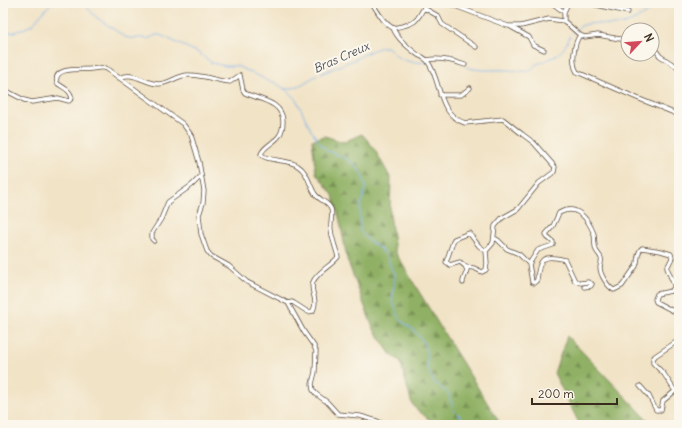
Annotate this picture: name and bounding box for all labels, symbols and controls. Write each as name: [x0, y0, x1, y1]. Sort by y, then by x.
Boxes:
north arrow: [620, 22, 660, 62]
text: N: [641, 31, 657, 44]
water label: Bras Creux: [311, 38, 372, 76]
scale bar: [532, 380, 617, 406]
text: 200 m: [538, 386, 574, 401]

